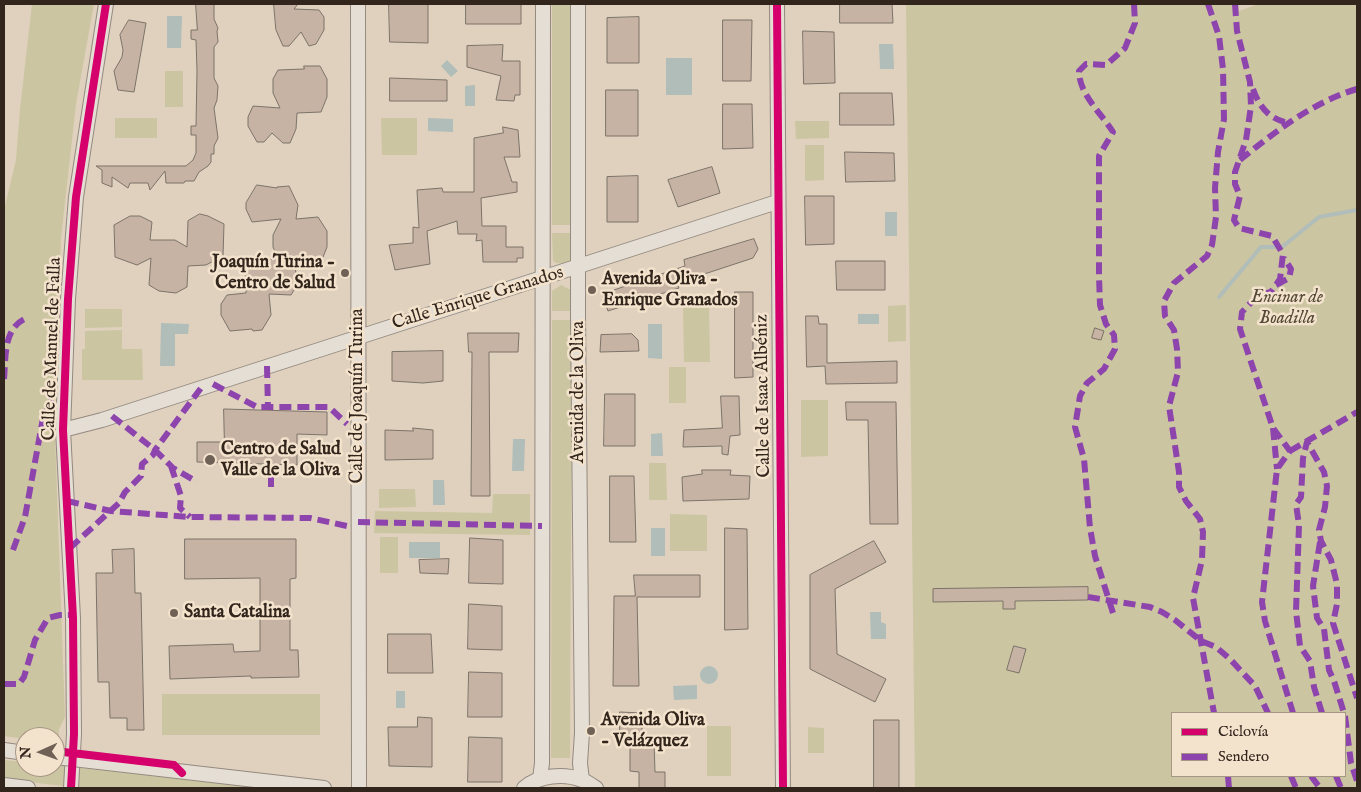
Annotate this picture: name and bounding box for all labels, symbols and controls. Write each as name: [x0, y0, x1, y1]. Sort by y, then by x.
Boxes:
place label: Joaquín Turina - Centro de Salud: [212, 252, 335, 294]
street label: Calle de Manuel de Falla: [39, 257, 67, 441]
street label: Calle Enrique Granados: [390, 263, 566, 335]
marker: Joaquín Turina - Centro de Salud: [339, 267, 351, 279]
place label: Avenida Oliva - Enrique Granados: [602, 269, 738, 312]
marker: Avenida Oliva - Enrique Granados: [586, 284, 598, 296]
park label: Encinar de Boadilla: [1251, 287, 1323, 330]
street label: Calle de Joaquín Turina: [347, 309, 369, 483]
street label: Calle de Isaac Albéniz: [752, 314, 776, 478]
street label: Avenida de la Oliva: [568, 321, 590, 463]
place label: Centro de Salud Valle de la Oliva: [221, 439, 341, 482]
marker: Centro de Salud Valle de la Oliva: [203, 453, 217, 467]
place label: Santa Catalina: [184, 602, 290, 624]
marker: Santa Catalina: [168, 607, 180, 619]
place label: Avenida Oliva - Velázquez: [601, 710, 705, 752]
legend: [1171, 712, 1346, 777]
text: Ciclovía: [1218, 722, 1268, 741]
marker: Avenida Oliva - Velázquez: [585, 725, 597, 737]
north arrow: [15, 727, 65, 777]
text: N: [17, 746, 35, 759]
text: Sendero: [1218, 747, 1269, 766]

